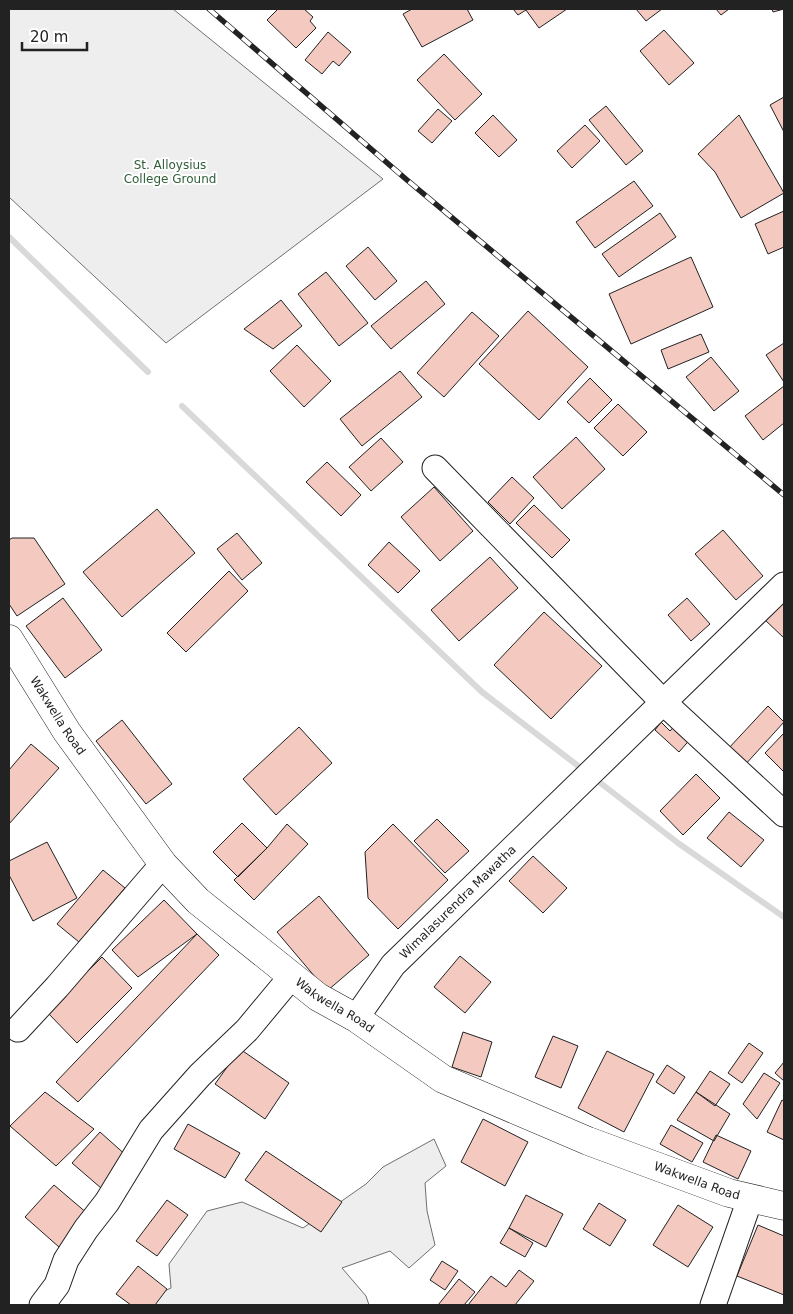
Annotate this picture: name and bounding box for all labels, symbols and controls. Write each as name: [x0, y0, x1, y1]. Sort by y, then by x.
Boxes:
scale bar: [22, 20, 88, 52]
text: 20 m: [30, 28, 68, 46]
park label: St. Alloysius College Ground: [124, 158, 216, 186]
street label: Wakwella Road: [27, 674, 88, 758]
street label: Wimalasurendra Mawatha: [397, 842, 519, 962]
street label: Wakwella Road: [293, 975, 377, 1035]
street label: Wakwella Road: [652, 1159, 742, 1202]

